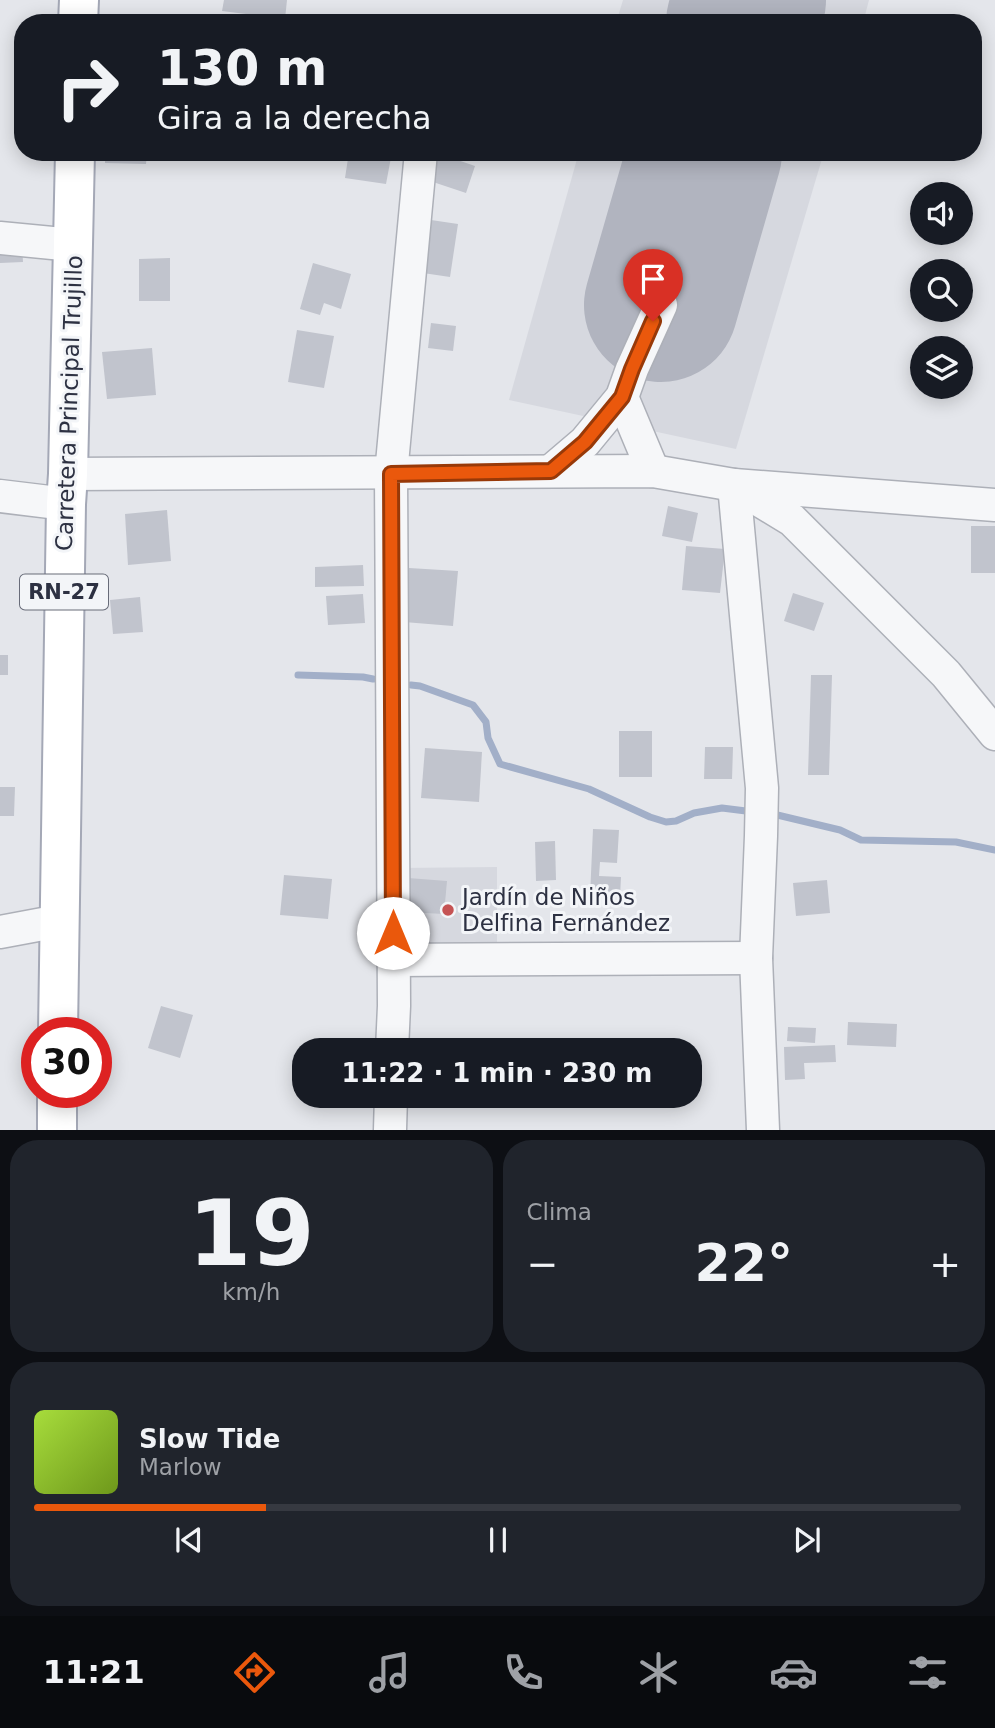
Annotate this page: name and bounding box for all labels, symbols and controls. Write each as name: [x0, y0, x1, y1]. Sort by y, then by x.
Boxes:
text: 130 m: [157, 40, 327, 97]
icon: right: [42, 42, 133, 133]
text: Gira a la derecha: [157, 99, 432, 137]
map controls: [910, 182, 973, 399]
button: sound: [910, 182, 973, 245]
pin: [623, 249, 683, 321]
street label: Carretera Principal Trujillo: [51, 255, 87, 551]
button: search: [910, 259, 973, 322]
icon: arrive: [634, 260, 672, 298]
button: layers: [910, 336, 973, 399]
road number: RN-27: [20, 574, 108, 610]
place label: Jardín de Niños Delfina Fernández: [460, 884, 670, 936]
position arrow: [356, 896, 430, 970]
marker: Jardín de Niños Delfina Fernández: [440, 902, 456, 918]
speed limit sign: 30: [21, 1017, 112, 1108]
text: 11:22 · 1 min · 230 m: [342, 1058, 652, 1088]
text: 19: [188, 1181, 315, 1286]
text: Clima: [527, 1199, 592, 1225]
text: 22°: [695, 1233, 793, 1293]
text: −: [527, 1242, 558, 1286]
text: +: [929, 1242, 961, 1286]
text: km/h: [222, 1279, 280, 1305]
text: Slow Tide: [139, 1424, 280, 1454]
text: Marlow: [139, 1454, 222, 1480]
icon: previous: [170, 1521, 208, 1559]
icon: pause: [479, 1521, 517, 1559]
icon: next: [788, 1521, 826, 1559]
icon: directions: [230, 1648, 279, 1697]
icon: music: [365, 1648, 414, 1697]
icon: phone: [499, 1648, 548, 1697]
icon: climate: [634, 1648, 683, 1697]
icon: car: [769, 1648, 818, 1697]
icon: filters: [903, 1648, 952, 1697]
text: 11:21: [43, 1653, 145, 1691]

